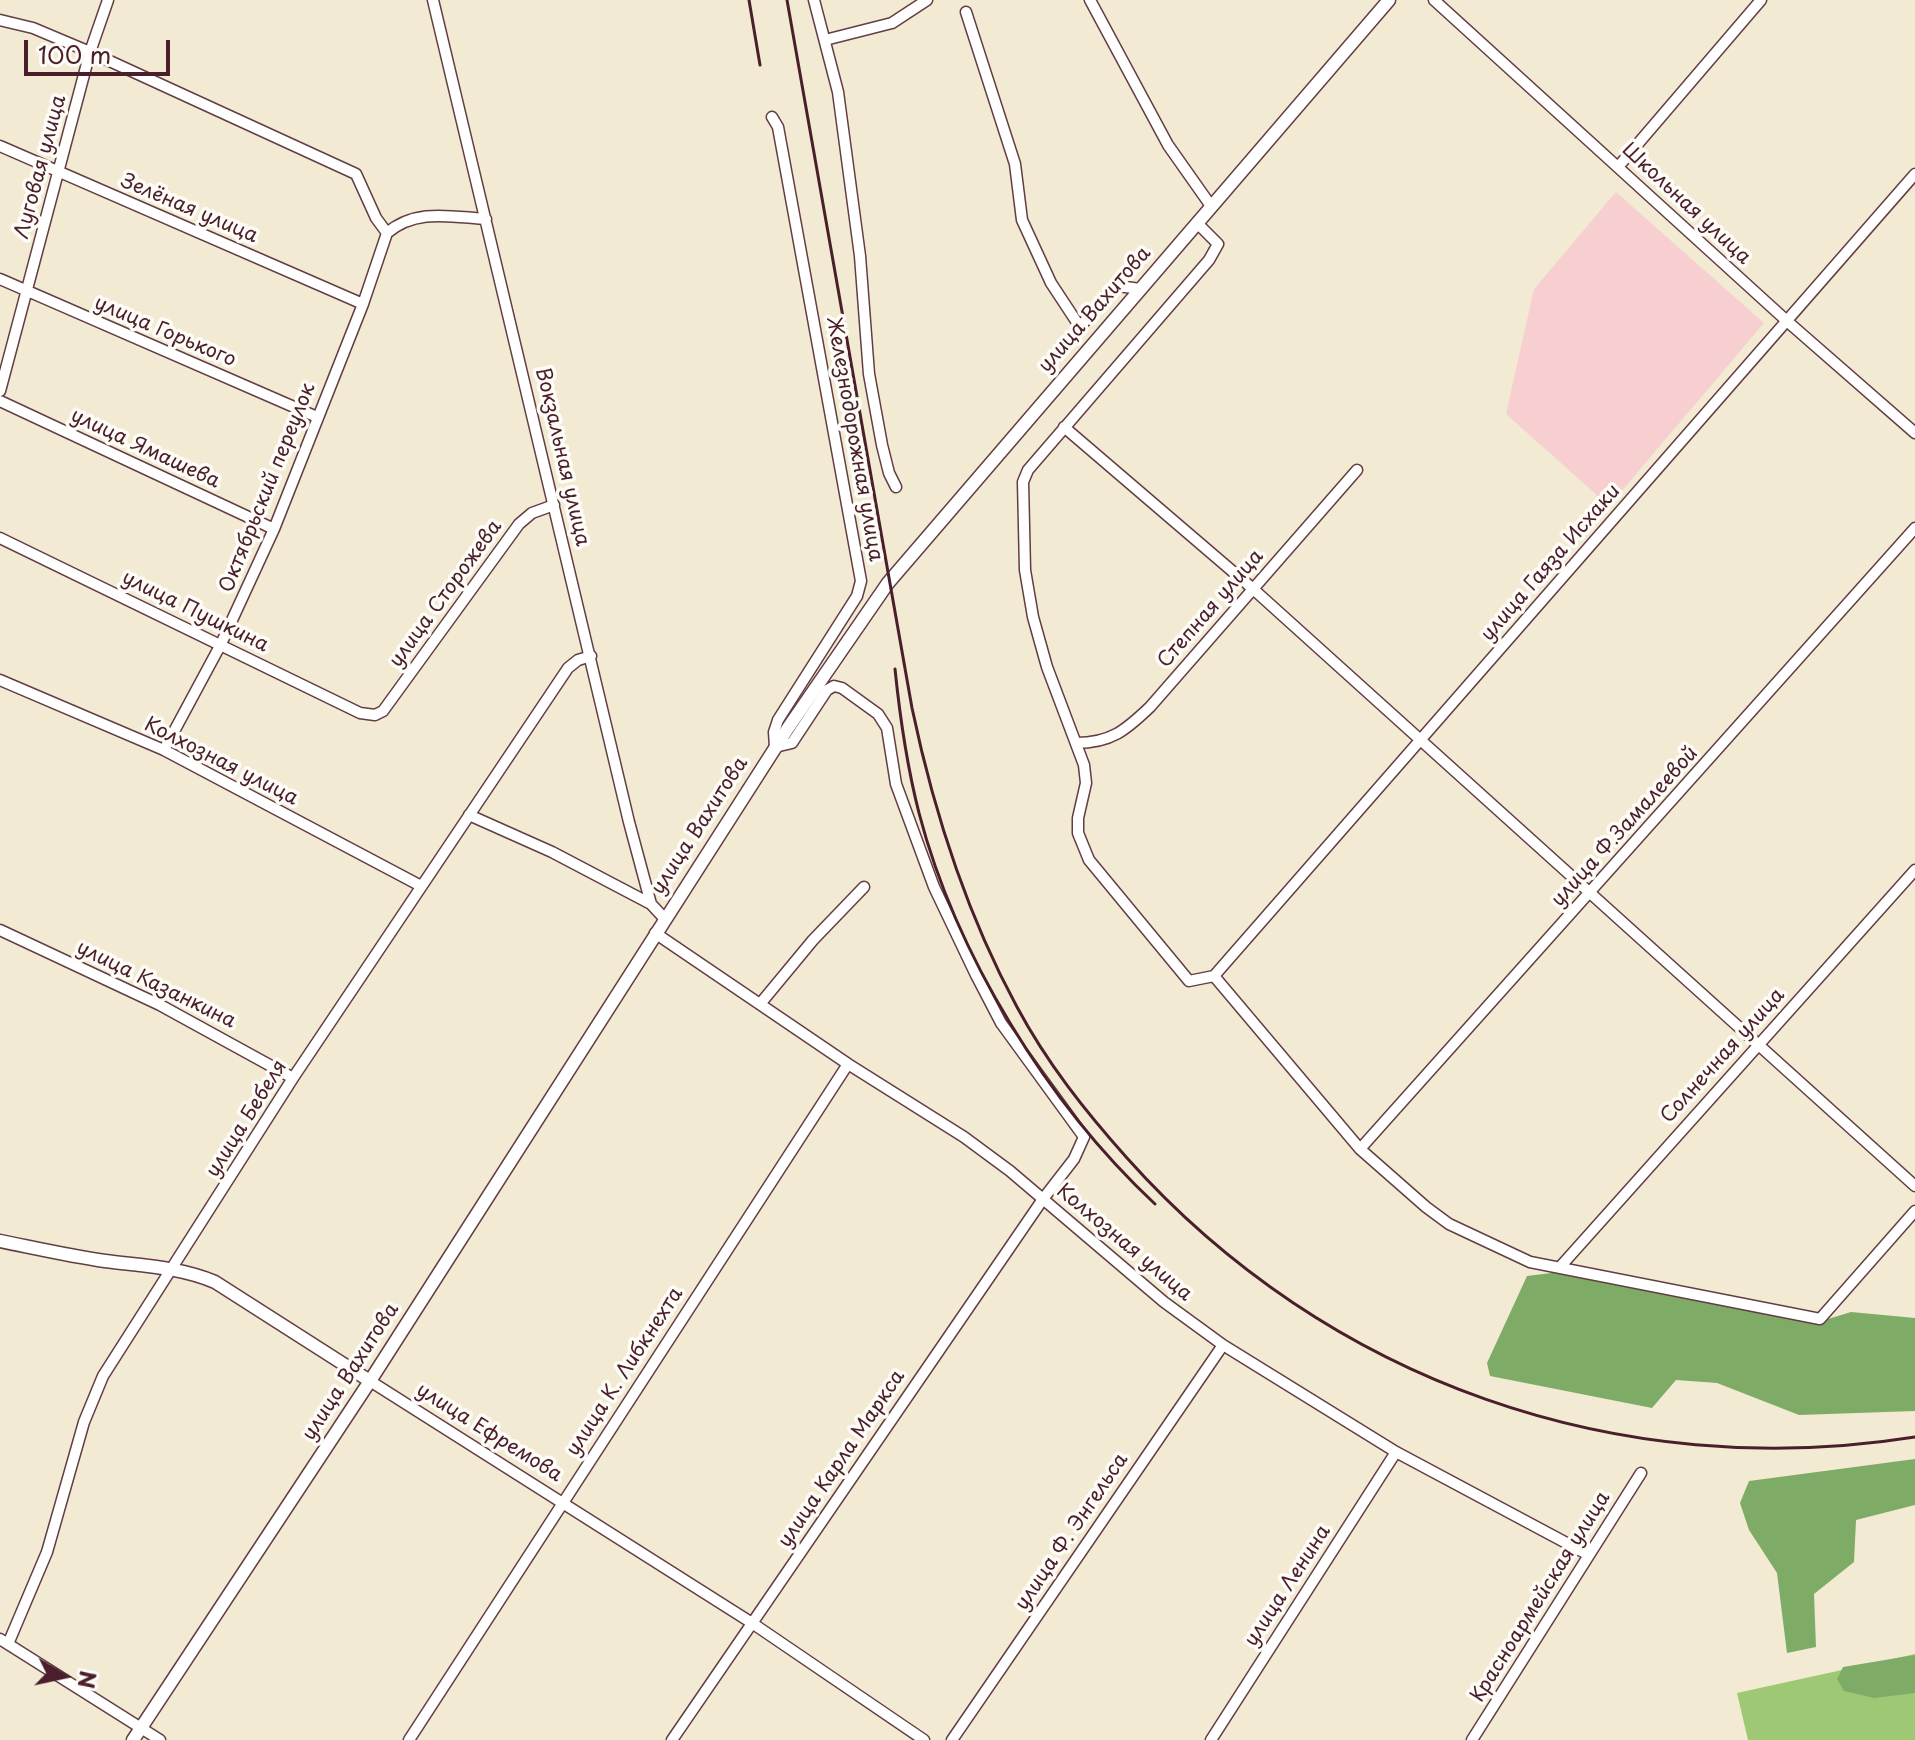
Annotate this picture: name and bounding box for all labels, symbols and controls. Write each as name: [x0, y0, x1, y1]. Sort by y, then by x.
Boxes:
scale bar: [28, 24, 174, 74]
text: 100 m: [38, 36, 111, 72]
street label: Луговая улица: [10, 93, 72, 241]
street label: Школьная улица: [1617, 138, 1755, 270]
street label: Зелёная улица: [117, 169, 261, 249]
street label: улица Вахитова: [1034, 242, 1156, 378]
street label: улица Горького: [91, 291, 239, 373]
street label: Железнодорожная улица: [821, 315, 887, 563]
street label: Вокзальная улица: [530, 365, 594, 549]
street label: Октябрьский переулок: [215, 380, 321, 596]
street label: улица Ямашева: [67, 404, 223, 494]
street label: улица Гаяза Исхаки: [1476, 480, 1626, 646]
street label: улица Сторожева: [385, 516, 507, 672]
street label: Степная улица: [1153, 545, 1269, 673]
street label: улица Пушкина: [118, 566, 272, 658]
street label: Колхозная улица: [140, 713, 302, 811]
street label: улица Ф.Замалеевой: [1547, 742, 1703, 912]
street label: улица Вахитова: [647, 753, 753, 899]
street label: улица Казанкина: [72, 936, 240, 1034]
street label: Солнечная улица: [1656, 984, 1790, 1128]
street label: улица Бебеля: [201, 1056, 293, 1182]
street label: Колхозная улица: [1051, 1179, 1197, 1307]
street label: улица К. Либкнехта: [562, 1283, 688, 1461]
street label: улица Вахитова: [298, 1299, 404, 1445]
street label: улица Карла Маркса: [774, 1366, 910, 1552]
street label: улица Ефремова: [412, 1378, 566, 1488]
street label: улица Ф. Энгельса: [1010, 1449, 1134, 1615]
street label: Красноармейская улица: [1466, 1487, 1616, 1707]
street label: улица Ленина: [1240, 1521, 1336, 1651]
north arrow: [24, 1636, 104, 1716]
text: N: [71, 1669, 106, 1691]

